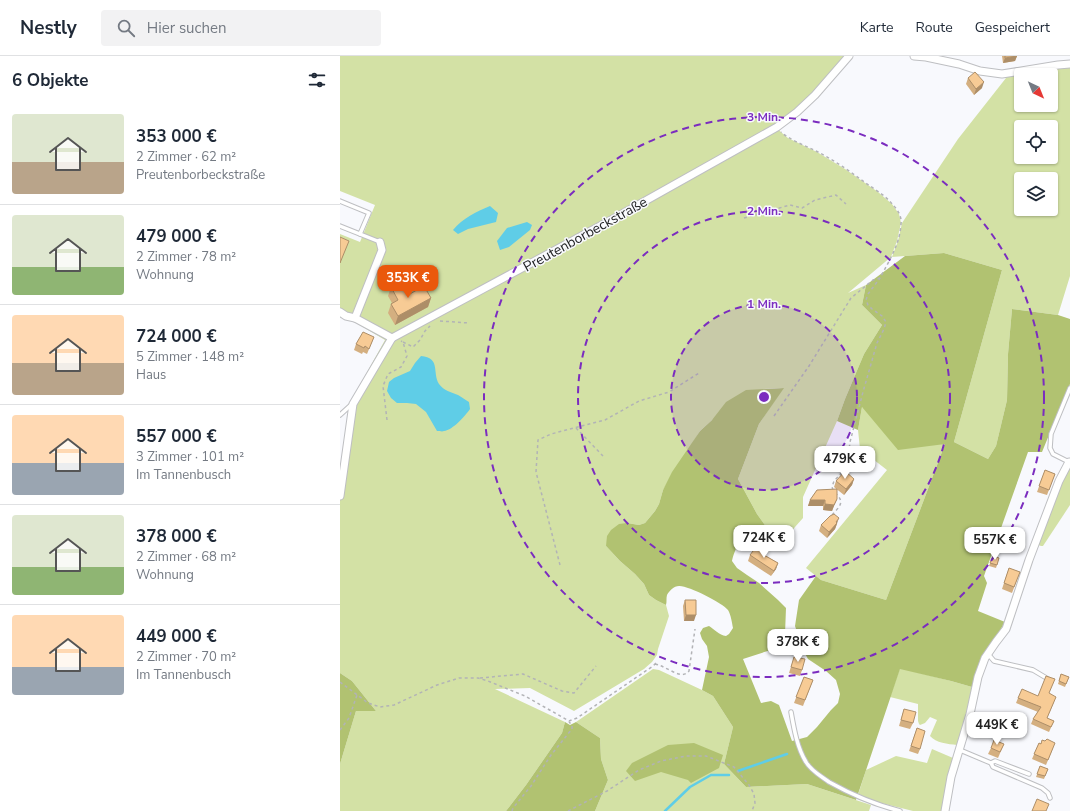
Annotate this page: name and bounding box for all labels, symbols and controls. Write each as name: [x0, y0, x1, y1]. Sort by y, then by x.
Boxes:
search box: [101, 10, 381, 46]
text: Nestly: [20, 15, 77, 41]
icon: search: [115, 17, 137, 39]
text: Hier suchen: [147, 18, 227, 38]
text: Karte: [860, 18, 894, 37]
text: Route: [916, 18, 953, 37]
text: Gespeichert: [975, 18, 1050, 37]
north arrow: [1014, 68, 1058, 112]
map controls: [1014, 68, 1058, 216]
text: 6 Objekte: [12, 69, 88, 92]
icon: filters: [306, 69, 328, 91]
text: 3 Min.: [747, 109, 781, 125]
button: locate: [1014, 120, 1058, 164]
text: 353 000 €: [136, 125, 217, 148]
icon: home: [44, 130, 92, 178]
text: 2 Zimmer · 62 m²: [136, 148, 236, 166]
text: Preutenborbeckstraße: [136, 166, 265, 184]
button: layers: [1014, 172, 1058, 216]
street label: Preutenborbeckstraße: [520, 192, 651, 276]
text: 2 Min.: [747, 203, 781, 219]
text: 479 000 €: [136, 225, 217, 248]
icon: home: [44, 231, 92, 279]
text: 2 Zimmer · 78 m²: [136, 248, 236, 266]
pin: 353K €: [375, 265, 441, 299]
text: Wohnung: [136, 266, 194, 284]
text: 353K €: [386, 269, 430, 287]
text: 1 Min.: [747, 296, 781, 312]
text: 724 000 €: [136, 325, 217, 348]
icon: home: [44, 331, 92, 379]
text: 5 Zimmer · 148 m²: [136, 348, 244, 366]
text: Haus: [136, 366, 166, 384]
centre of rings: [757, 390, 771, 404]
text: 557 000 €: [136, 425, 217, 448]
icon: home: [44, 431, 92, 479]
pin: 479K €: [812, 446, 878, 480]
text: 3 Zimmer · 101 m²: [136, 448, 244, 466]
text: 479K €: [823, 450, 867, 468]
text: Im Tannenbusch: [136, 466, 231, 484]
text: 378 000 €: [136, 525, 217, 548]
pin: 724K €: [731, 525, 797, 559]
pin: 557K €: [962, 527, 1028, 561]
text: 724K €: [742, 529, 786, 547]
icon: home: [44, 531, 92, 579]
text: 557K €: [973, 531, 1017, 549]
text: 2 Zimmer · 68 m²: [136, 548, 236, 566]
text: Wohnung: [136, 566, 194, 584]
text: 449 000 €: [136, 625, 217, 648]
pin: 378K €: [765, 629, 831, 663]
icon: home: [44, 631, 92, 679]
text: 378K €: [776, 633, 820, 651]
text: 2 Zimmer · 70 m²: [136, 648, 236, 666]
text: Im Tannenbusch: [136, 666, 231, 684]
pin: 449K €: [964, 712, 1030, 746]
text: 449K €: [975, 716, 1019, 734]

